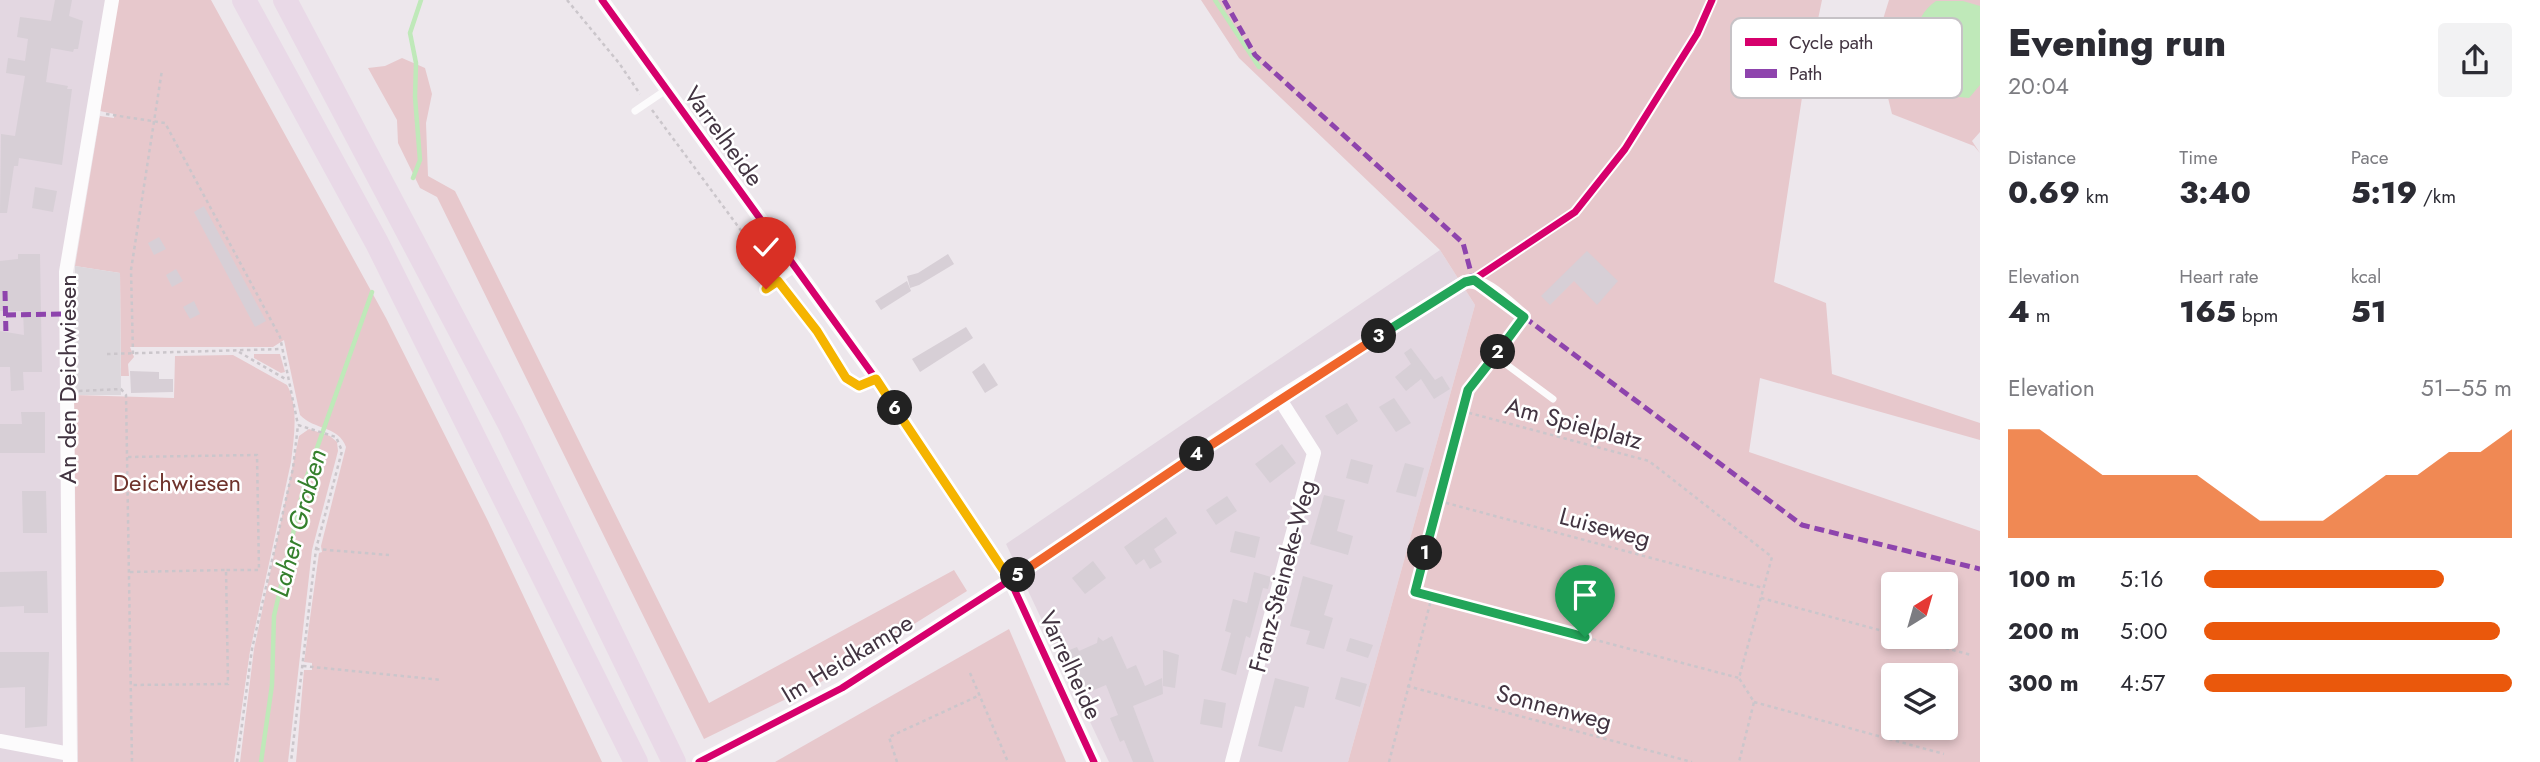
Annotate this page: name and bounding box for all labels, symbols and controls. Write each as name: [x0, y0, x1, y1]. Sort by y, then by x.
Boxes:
text: Evening run: [2008, 15, 2226, 70]
legend: [1731, 18, 1962, 98]
button: share: [2438, 23, 2512, 97]
text: Cycle path: [1789, 29, 1874, 56]
text: Path: [1789, 60, 1823, 87]
text: 20:04: [2008, 69, 2069, 103]
street label: Varrelheide: [676, 79, 772, 193]
text: Distance: [2008, 144, 2076, 171]
text: Time: [2179, 144, 2218, 171]
text: Pace: [2351, 144, 2389, 171]
text: 0.69: [2008, 171, 2080, 214]
text: 3:40: [2179, 171, 2251, 214]
text: 5:19: [2351, 171, 2417, 214]
text: km: [2080, 183, 2109, 210]
text: /km: [2417, 183, 2456, 210]
pin: [736, 217, 796, 289]
icon: check: [747, 228, 785, 266]
text: Elevation: [2008, 263, 2080, 290]
text: Heart rate: [2179, 263, 2259, 290]
text: kcal: [2351, 263, 2381, 290]
street label: An den Deichwiesen: [50, 274, 85, 484]
text: 4: [2008, 290, 2030, 333]
text: 165: [2179, 290, 2236, 333]
text: 51: [2351, 290, 2387, 333]
text: m: [2030, 302, 2051, 329]
text: bpm: [2236, 302, 2278, 329]
pin: 3: [1362, 318, 1396, 354]
text: 3: [1373, 322, 1384, 349]
pin: 2: [1480, 334, 1516, 370]
text: 2: [1491, 338, 1504, 365]
text: Elevation: [2008, 371, 2095, 405]
text: 51–55 m: [2421, 371, 2512, 405]
street label: Am Spielplatz: [1502, 388, 1646, 458]
pin: 6: [878, 390, 912, 426]
text: 6: [888, 394, 901, 421]
pin: 4: [1180, 436, 1214, 472]
text: 4: [1190, 440, 1203, 467]
water label: Laher Graben: [260, 445, 336, 601]
park label: Deichwiesen: [113, 465, 241, 500]
street label: Franz-Steineke-Weg: [1239, 476, 1325, 676]
street label: Luiseweg: [1556, 498, 1654, 556]
pin: 1: [1408, 536, 1442, 570]
text: 1: [1420, 539, 1429, 566]
pin: 5: [1000, 558, 1036, 592]
text: 5: [1011, 561, 1024, 588]
text: 100 m: [2008, 562, 2076, 596]
text: 5:16: [2120, 562, 2163, 596]
pin: [1555, 565, 1615, 637]
north arrow: [1881, 572, 1958, 649]
map controls: [1881, 572, 1958, 740]
icon: arrive: [1566, 576, 1604, 614]
street label: Im Heidkampe: [775, 605, 919, 711]
street label: Varrelheide: [1031, 605, 1111, 725]
text: 200 m: [2008, 614, 2079, 648]
text: 5:00: [2120, 614, 2167, 648]
button: layers: [1881, 663, 1958, 740]
text: 300 m: [2008, 666, 2079, 700]
text: 4:57: [2120, 666, 2165, 700]
street label: Sonnenweg: [1492, 675, 1616, 739]

